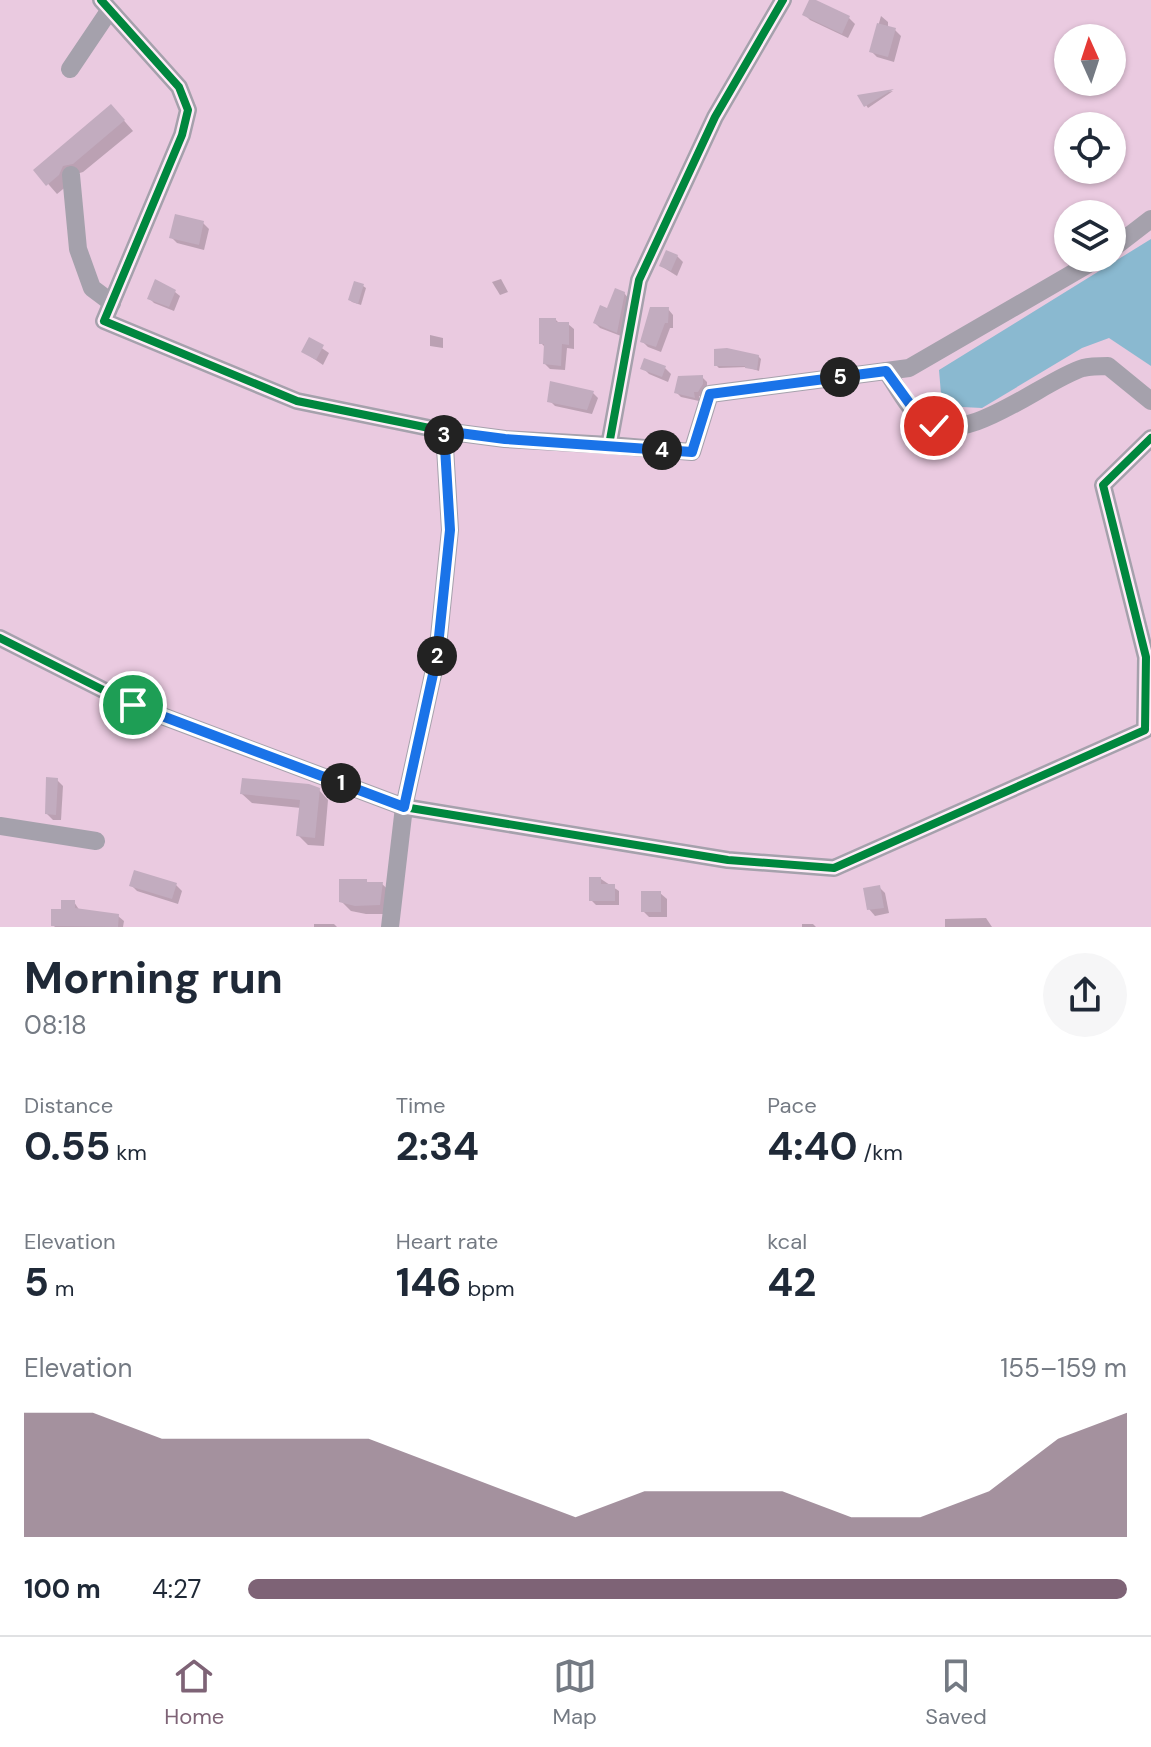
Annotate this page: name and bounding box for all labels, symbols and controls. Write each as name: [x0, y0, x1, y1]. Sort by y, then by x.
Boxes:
north arrow: [1054, 24, 1126, 96]
map controls: [1054, 24, 1126, 272]
button: locate: [1054, 112, 1126, 184]
button: layers: [1054, 200, 1126, 272]
pin: 5: [820, 357, 860, 397]
text: 5: [833, 362, 847, 391]
pin: [900, 392, 968, 460]
icon: check: [912, 404, 956, 448]
pin: 3: [424, 415, 464, 455]
text: 3: [437, 420, 451, 449]
pin: 4: [642, 430, 682, 470]
text: 4: [655, 435, 669, 464]
pin: 2: [417, 636, 457, 676]
text: 2: [431, 641, 443, 670]
pin: [99, 671, 167, 739]
icon: arrive: [111, 683, 155, 727]
pin: 1: [321, 763, 361, 803]
text: 1: [337, 768, 345, 797]
text: Morning run: [24, 949, 283, 1007]
button: share: [1043, 953, 1127, 1037]
text: 08:18: [24, 1008, 87, 1042]
text: Distance: [24, 1091, 113, 1120]
text: Time: [396, 1091, 445, 1120]
text: Pace: [767, 1091, 817, 1120]
text: 0.55: [24, 1120, 110, 1172]
text: 2:34: [396, 1120, 479, 1172]
text: 4:40: [767, 1120, 858, 1172]
text: km: [110, 1138, 147, 1167]
text: /km: [858, 1138, 903, 1167]
text: Elevation: [24, 1227, 116, 1256]
text: Heart rate: [396, 1227, 498, 1256]
text: kcal: [767, 1227, 807, 1256]
text: 5: [24, 1256, 49, 1308]
text: 146: [396, 1256, 462, 1308]
text: 42: [767, 1256, 816, 1308]
text: m: [49, 1274, 74, 1303]
text: bpm: [462, 1274, 515, 1303]
text: Elevation: [24, 1351, 132, 1385]
text: 155–159 m: [1000, 1351, 1127, 1385]
text: 100 m: [24, 1572, 101, 1606]
text: 4:27: [152, 1572, 201, 1606]
tab: Home: [164, 1654, 224, 1731]
tab: Map: [553, 1654, 597, 1731]
tab: Saved: [925, 1654, 987, 1731]

